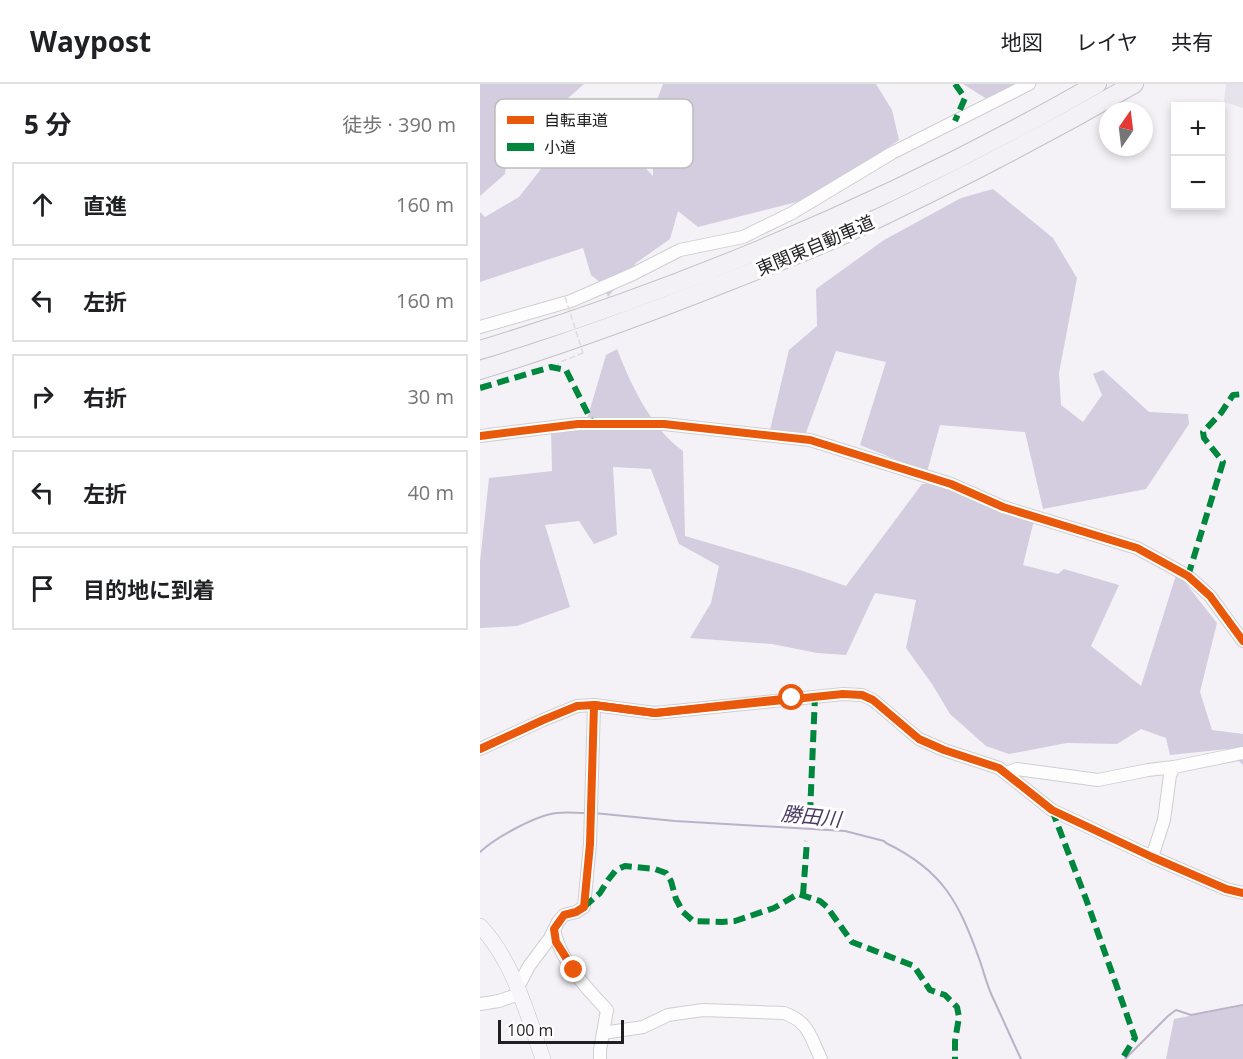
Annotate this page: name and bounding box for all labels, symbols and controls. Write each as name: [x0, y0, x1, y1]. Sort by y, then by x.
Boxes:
text: Waypost: [30, 22, 151, 60]
text: 地図: [1001, 28, 1043, 56]
text: レイヤ: [1076, 28, 1138, 56]
text: 共有: [1171, 28, 1213, 56]
legend: [495, 99, 693, 168]
north arrow: [1099, 102, 1153, 156]
map controls: [1171, 102, 1225, 210]
button: +: [1171, 102, 1225, 156]
text: 5 分: [24, 106, 72, 142]
text: 自転車道: [544, 109, 608, 131]
text: 徒歩 · 390 m: [342, 111, 456, 138]
text: 小道: [544, 136, 576, 158]
button: −: [1171, 156, 1225, 210]
icon: ahead: [26, 188, 59, 221]
text: 直進: [83, 190, 127, 220]
text: 160 m: [396, 191, 454, 218]
street label: 東関東自動車道: [752, 209, 878, 281]
icon: left: [26, 284, 59, 317]
text: 左折: [83, 286, 127, 316]
text: 160 m: [396, 287, 454, 314]
icon: right: [26, 380, 59, 413]
text: 右折: [83, 382, 127, 412]
text: 30 m: [407, 383, 454, 410]
icon: left: [26, 476, 59, 509]
text: 左折: [83, 478, 127, 508]
text: 40 m: [407, 479, 454, 506]
icon: arrive: [26, 572, 59, 605]
text: 目的地に到着: [83, 574, 215, 604]
route start: [778, 684, 804, 710]
water label: 勝田川: [780, 799, 844, 833]
route end: [560, 956, 586, 982]
scale bar: [498, 1017, 624, 1044]
text: 100 m: [507, 1019, 553, 1041]

